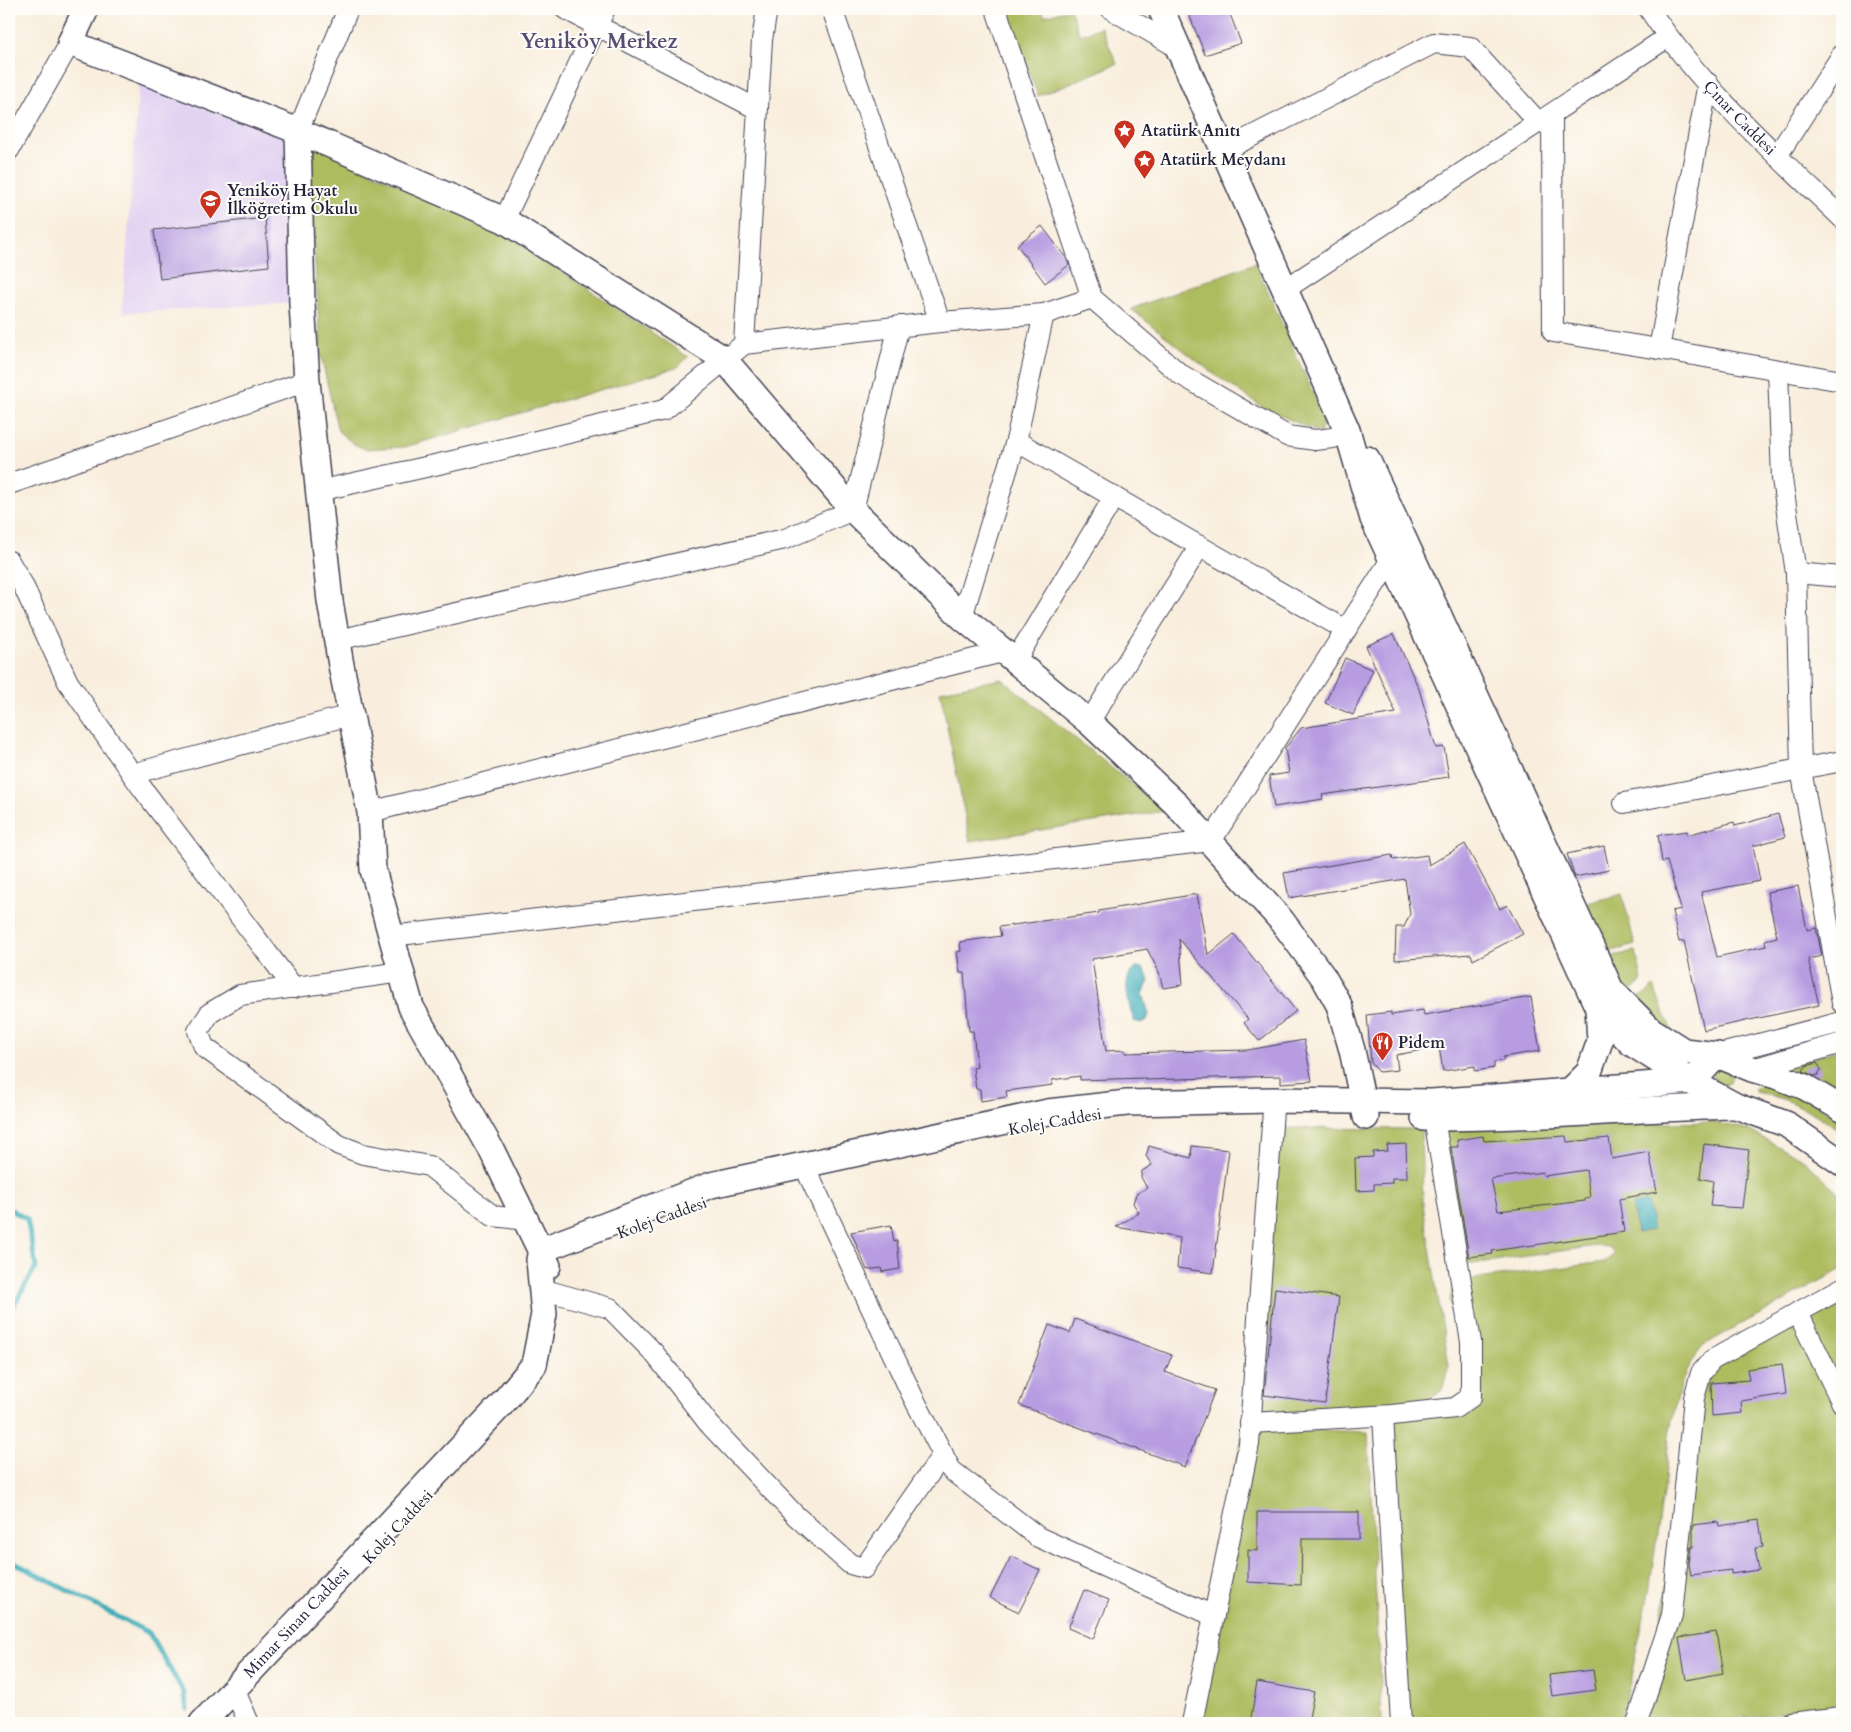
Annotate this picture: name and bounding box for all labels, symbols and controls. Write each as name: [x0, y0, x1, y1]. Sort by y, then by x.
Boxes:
district label: Yeniköy Merkez: [520, 27, 679, 56]
street label: Çınar Caddesi: [1698, 76, 1781, 161]
place icon: Atatürk Anıtı: [1113, 119, 1137, 150]
place label: Atatürk Anıtı: [1141, 120, 1240, 142]
place icon: Atatürk Meydanı: [1132, 148, 1156, 179]
place label: Atatürk Meydanı: [1160, 149, 1286, 171]
place label: Yeniköy Hayat İlköğretim Okulu: [227, 180, 358, 220]
school or university icon: Yeniköy Hayat İlköğretim Okulu: [199, 188, 223, 219]
restaurant icon: Pidem: [1370, 1031, 1394, 1062]
place label: Pidem: [1398, 1032, 1445, 1054]
street label: Kolej Caddesi: [1007, 1103, 1104, 1141]
street label: Kolej Caddesi: [614, 1191, 710, 1244]
street label: Kolej Caddesi: [358, 1485, 438, 1569]
street label: Mimar Sinan Caddesi: [239, 1562, 355, 1683]

